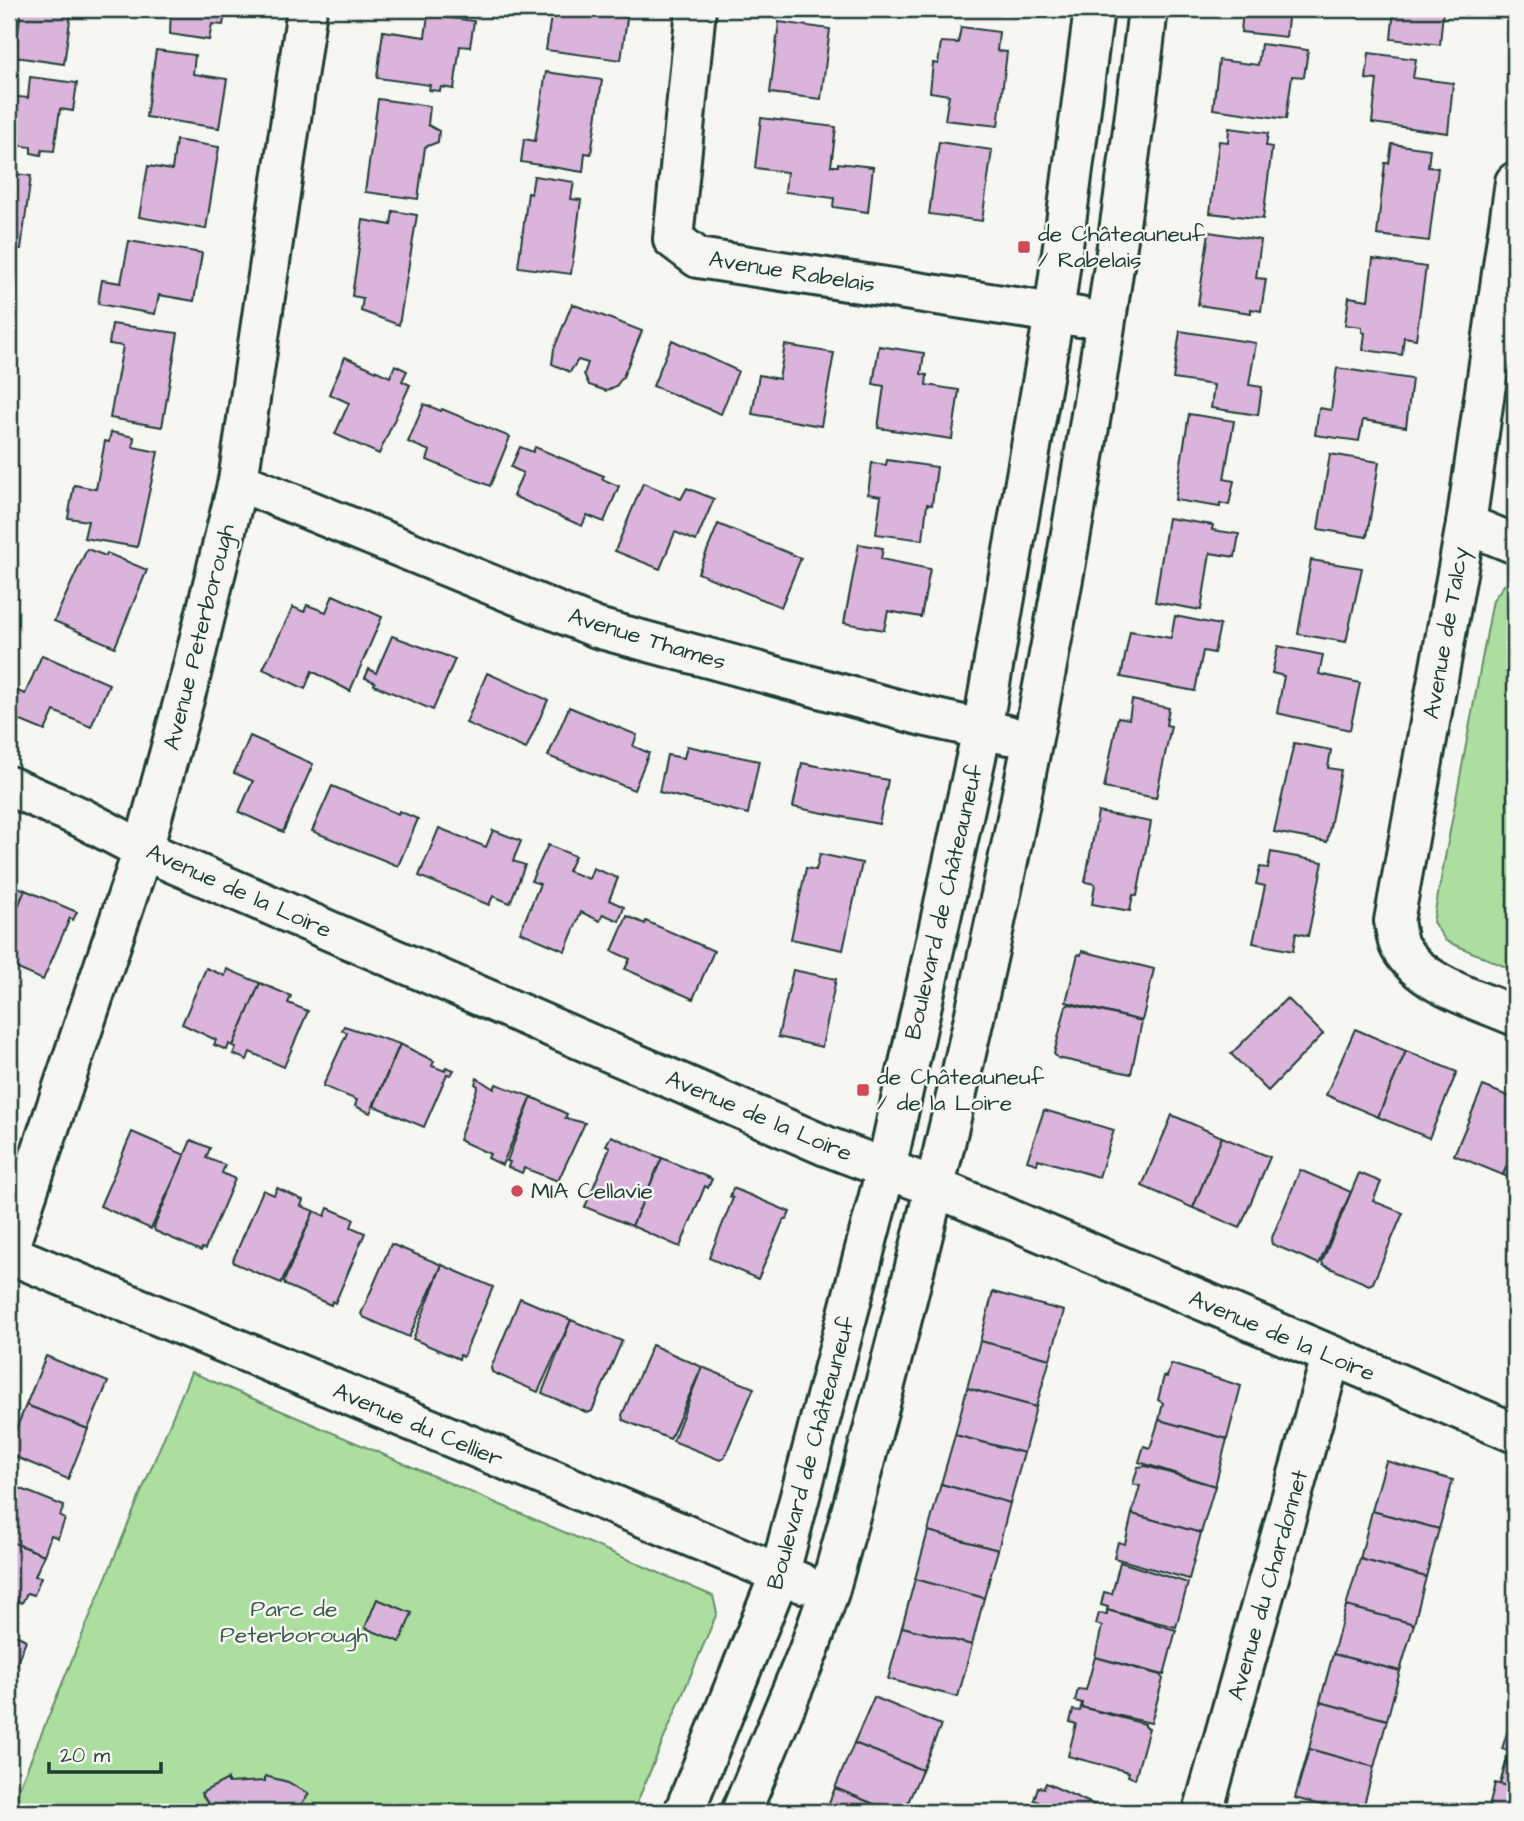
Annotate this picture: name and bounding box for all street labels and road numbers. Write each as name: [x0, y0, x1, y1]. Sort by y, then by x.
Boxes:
street label: Avenue Rabelais: [707, 243, 877, 301]
street label: Avenue Peterborough: [155, 520, 244, 754]
street label: Avenue de Talcy: [1415, 544, 1478, 722]
street label: Avenue Thames: [564, 600, 730, 678]
street label: Boulevard de Châteauneuf: [897, 761, 991, 1043]
street label: Avenue de la Loire: [141, 836, 337, 946]
street label: Avenue de la Loire: [661, 1062, 857, 1170]
street label: Avenue de la Loire: [1184, 1282, 1380, 1390]
street label: Boulevard de Châteauneuf: [759, 1313, 863, 1593]
street label: Avenue du Cellier: [328, 1375, 508, 1475]
street label: Avenue du Chardonnet: [1220, 1465, 1316, 1704]

